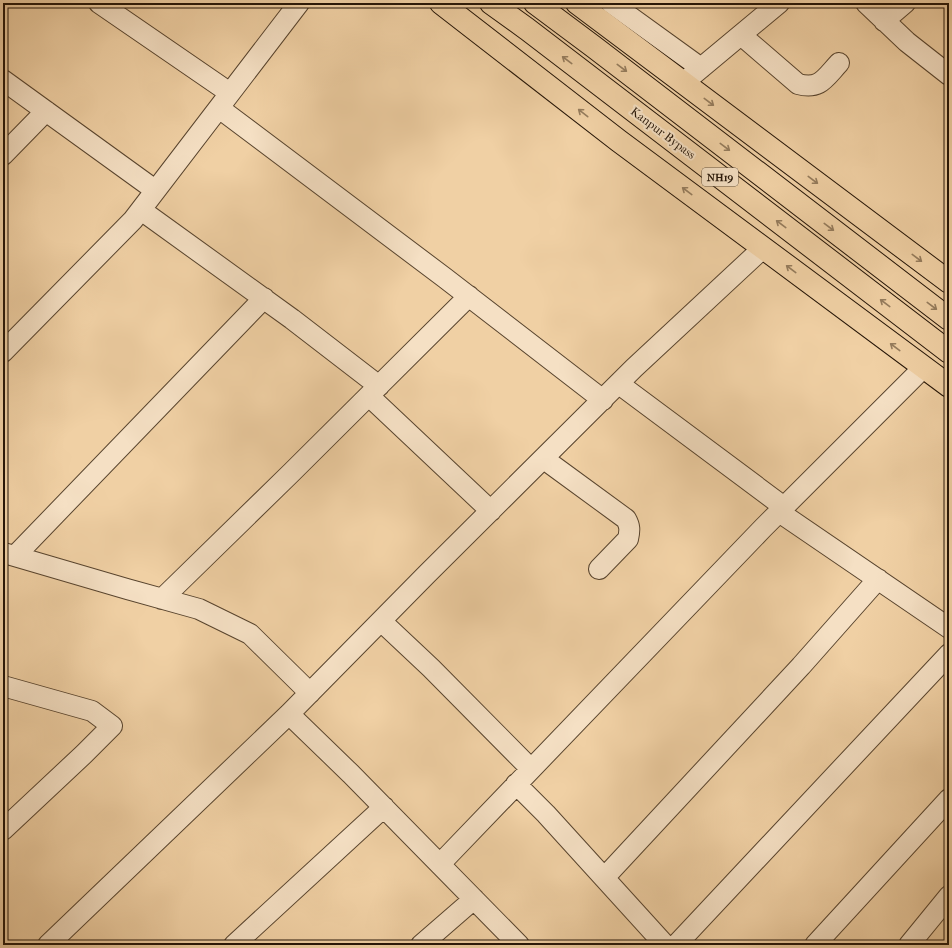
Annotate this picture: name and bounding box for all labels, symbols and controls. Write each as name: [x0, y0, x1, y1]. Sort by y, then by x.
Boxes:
one-way arrow: [562, 56, 573, 64]
one-way arrow: [617, 64, 628, 73]
one-way arrow: [703, 98, 714, 106]
street label: Kanpur Bypass: [628, 104, 699, 162]
one-way arrow: [578, 109, 589, 117]
one-way arrow: [720, 143, 731, 152]
road number: NH19: [702, 168, 738, 186]
one-way arrow: [807, 176, 818, 184]
one-way arrow: [681, 187, 692, 195]
one-way arrow: [776, 220, 787, 228]
one-way arrow: [823, 222, 834, 231]
one-way arrow: [911, 254, 922, 262]
one-way arrow: [786, 265, 797, 273]
one-way arrow: [879, 299, 890, 307]
one-way arrow: [926, 301, 937, 310]
one-way arrow: [890, 343, 901, 351]

